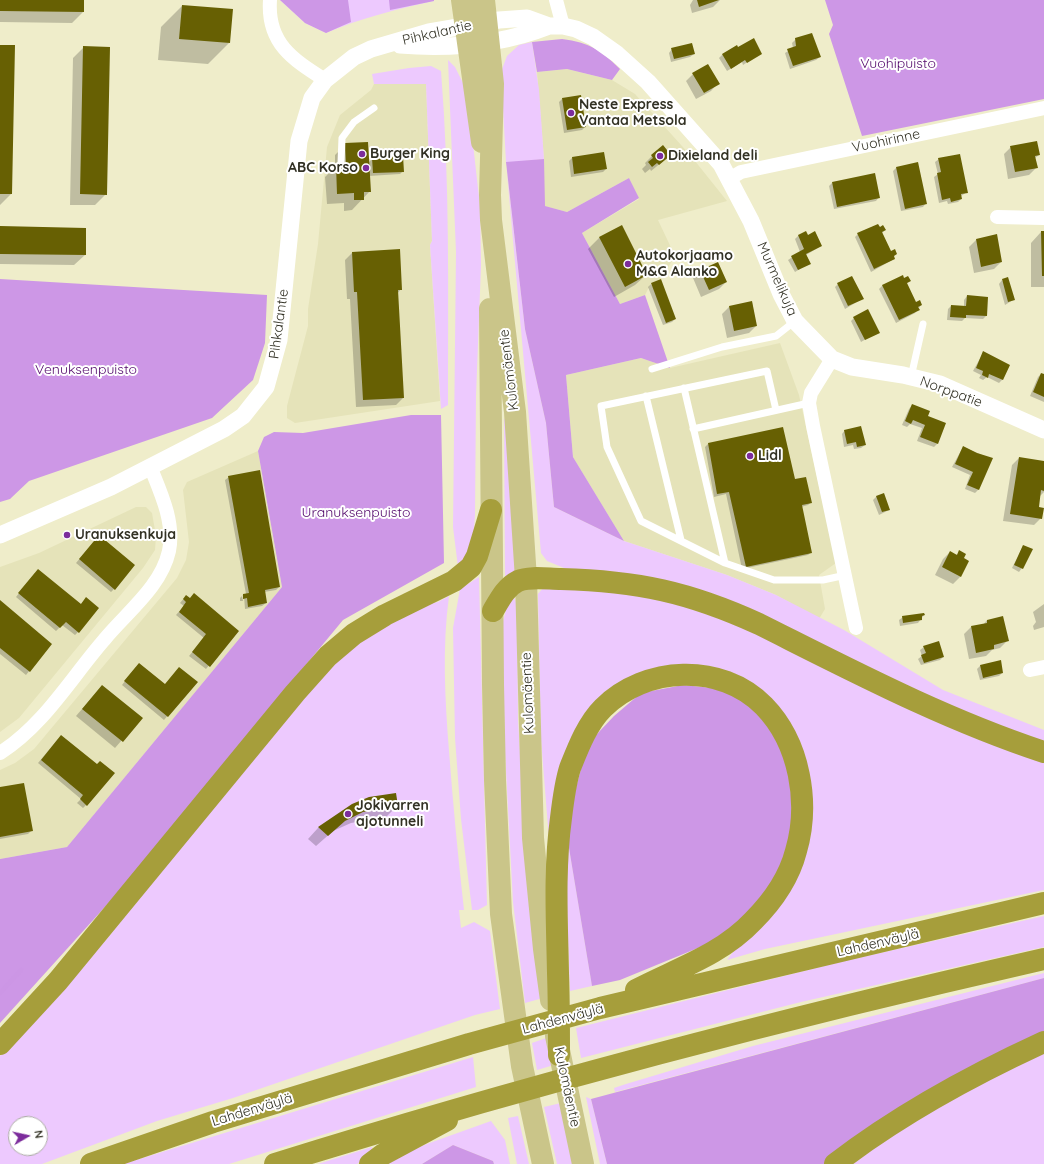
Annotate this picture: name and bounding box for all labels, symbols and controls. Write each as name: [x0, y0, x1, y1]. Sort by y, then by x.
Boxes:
street label: Pihkalantie: [401, 17, 473, 49]
park label: Vuohipuisto: [860, 56, 936, 72]
place label: Neste Express Vantaa Metsola: [579, 97, 687, 130]
marker: Neste Express Vantaa Metsola: [566, 108, 576, 118]
street label: Vuohirinne: [850, 126, 922, 156]
place label: Burger King: [370, 146, 450, 162]
place label: Dixieland deli: [668, 148, 757, 164]
marker: Burger King: [357, 149, 367, 159]
marker: Dixieland deli: [655, 151, 665, 161]
place label: ABC Korso: [288, 160, 358, 176]
marker: ABC Korso: [361, 163, 371, 173]
street label: Murmelikuja: [753, 239, 801, 319]
place label: Autokorjaamo M&G Alanko: [636, 248, 733, 280]
marker: Autokorjaamo M&G Alanko: [623, 259, 633, 269]
street label: Pihkalantie: [266, 288, 292, 360]
street label: Kulomäentie: [496, 328, 522, 412]
park label: Venuksenpuisto: [35, 362, 137, 378]
street label: Norppatie: [918, 373, 984, 411]
place label: Lidl: [758, 448, 782, 464]
marker: Lidl: [745, 451, 755, 461]
park label: Uranuksenpuisto: [302, 505, 410, 521]
place label: Uranuksenkuja: [75, 527, 176, 543]
marker: Uranuksenkuja: [62, 530, 72, 540]
street label: Kulomäentie: [518, 652, 538, 734]
place label: Jokivarren ajotunneli: [356, 798, 429, 830]
marker: Jokivarren ajotunneli: [343, 809, 353, 819]
street label: Lahdenväylä: [835, 925, 921, 961]
street label: Lahdenväylä: [520, 1000, 606, 1038]
street label: Kulomäentie: [550, 1045, 584, 1129]
street label: Lahdenväylä: [209, 1090, 295, 1130]
north arrow: [8, 1116, 48, 1156]
text: N: [31, 1129, 46, 1139]

